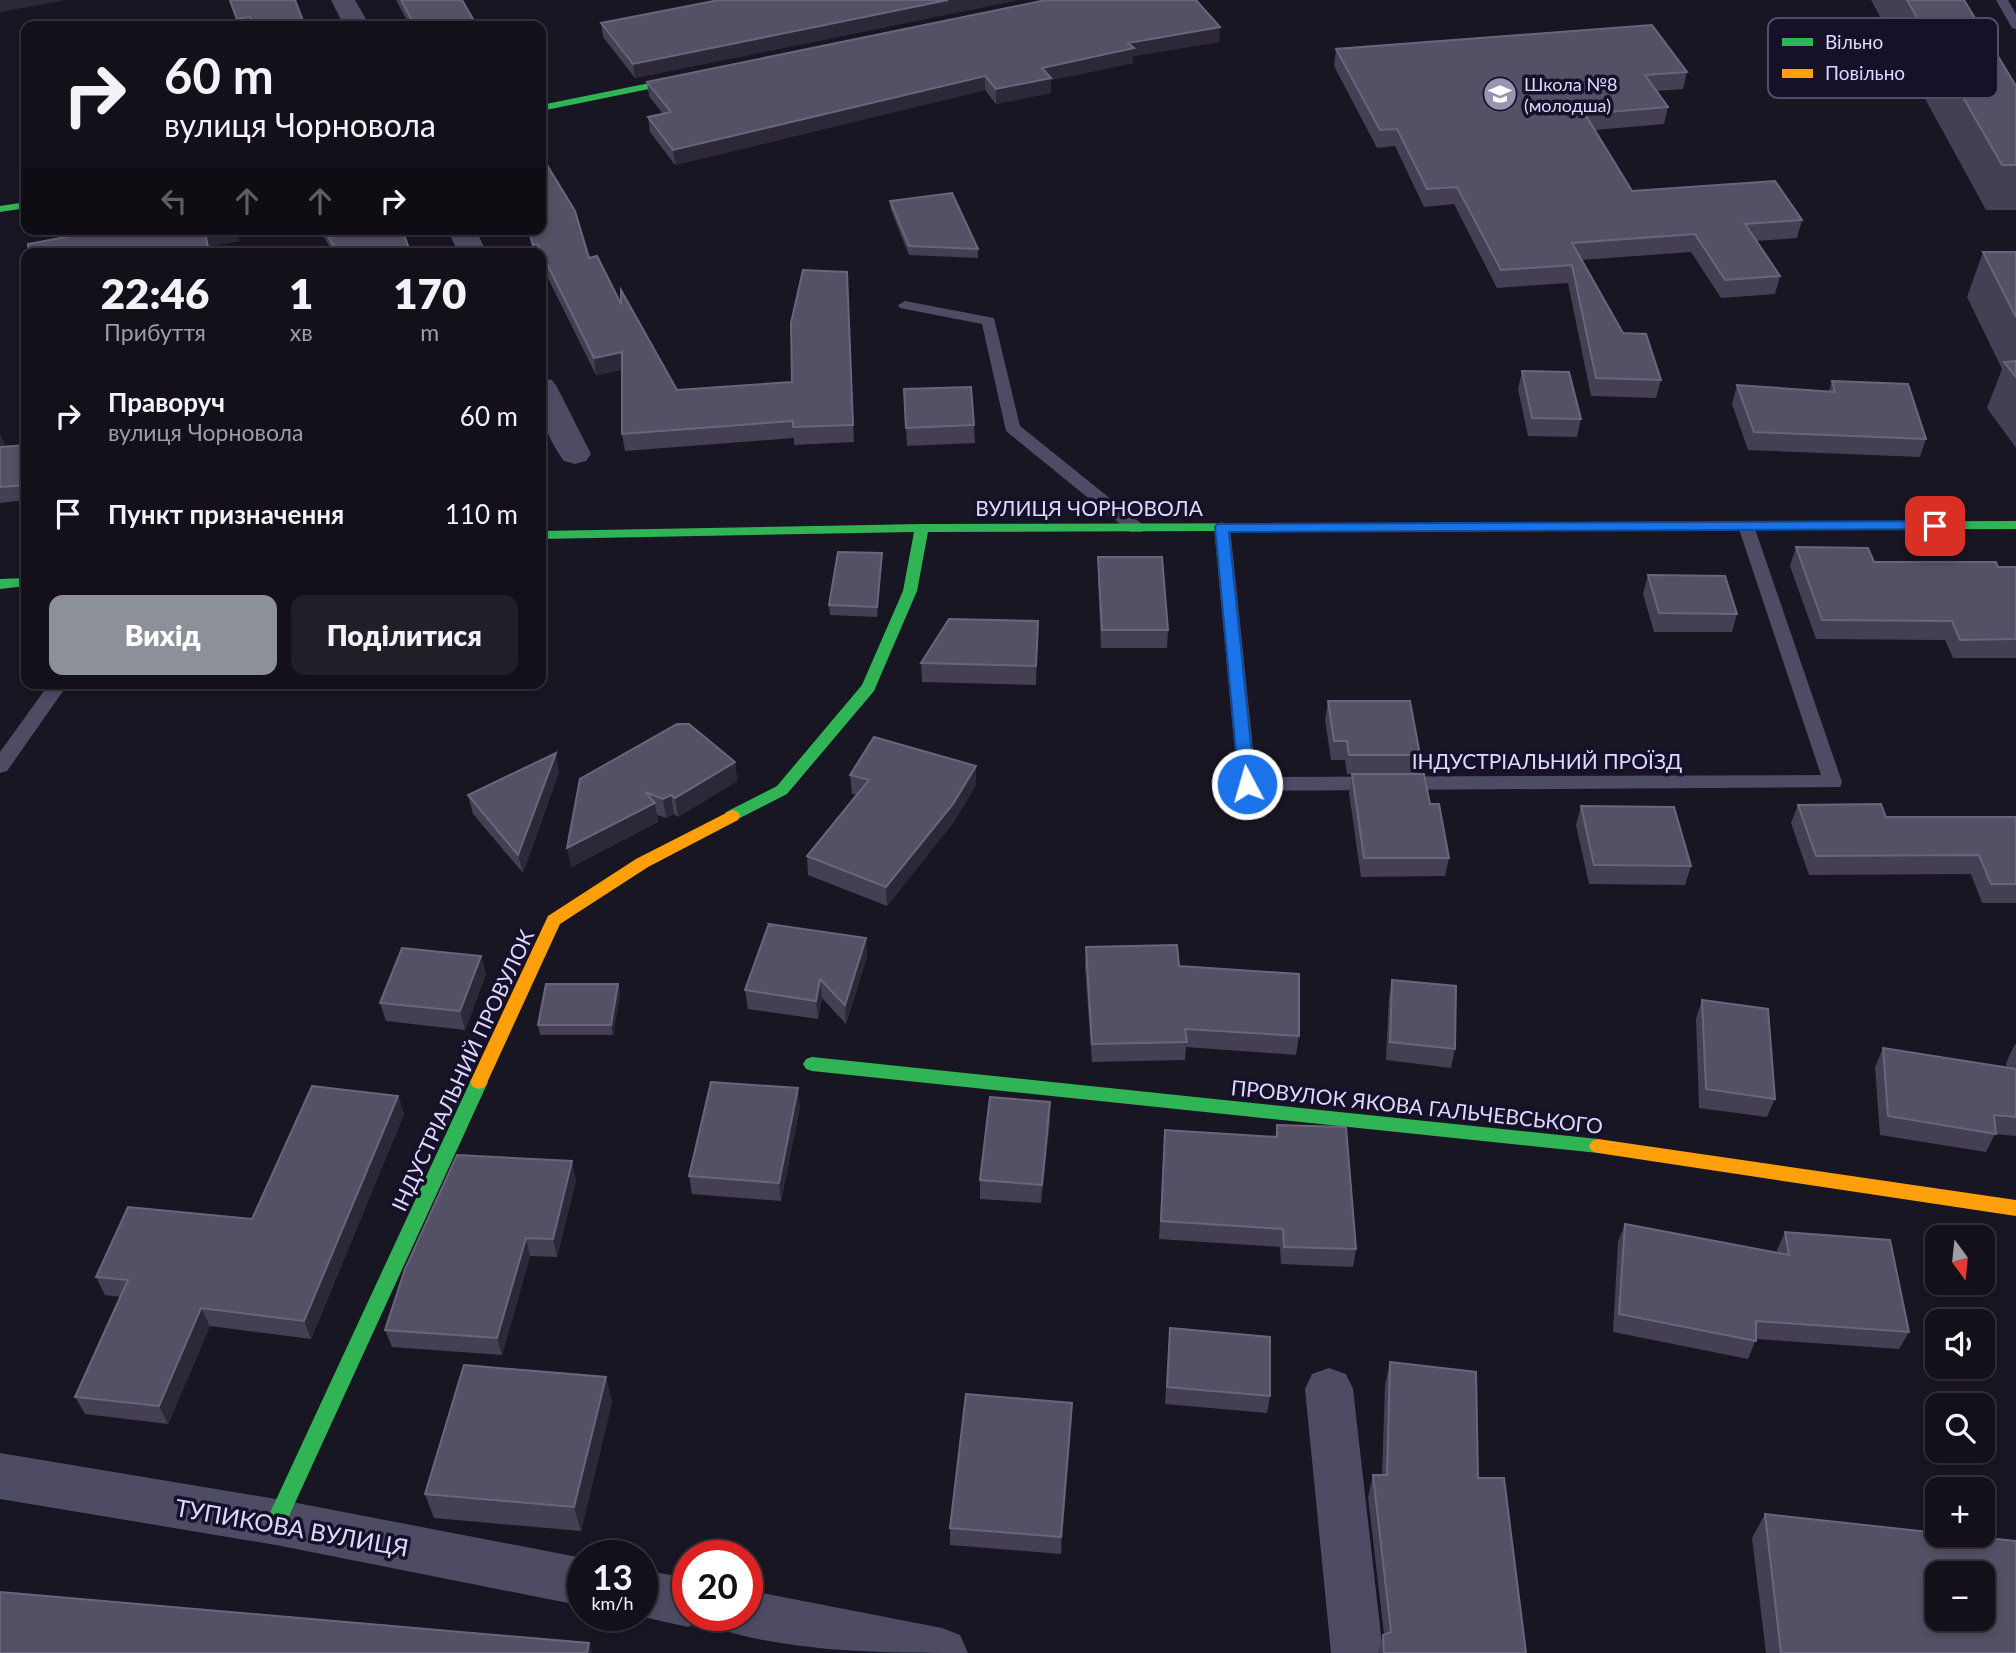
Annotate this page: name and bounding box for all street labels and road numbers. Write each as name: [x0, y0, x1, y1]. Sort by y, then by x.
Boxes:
street label: ВУЛИЦЯ ЧОРНОВОЛА: [975, 495, 1204, 520]
street label: ІНДУСТРІАЛЬНИЙ ПРОЇЗД: [1412, 748, 1682, 773]
street label: ІНДУСТРІАЛЬНИЙ ПРОВУЛОК: [386, 925, 538, 1215]
street label: ПРОВУЛОК ЯКОВА ГАЛЬЧЕВСЬКОГО: [1230, 1074, 1604, 1138]
street label: ТУПИКОВА ВУЛИЦЯ: [173, 1492, 411, 1562]

